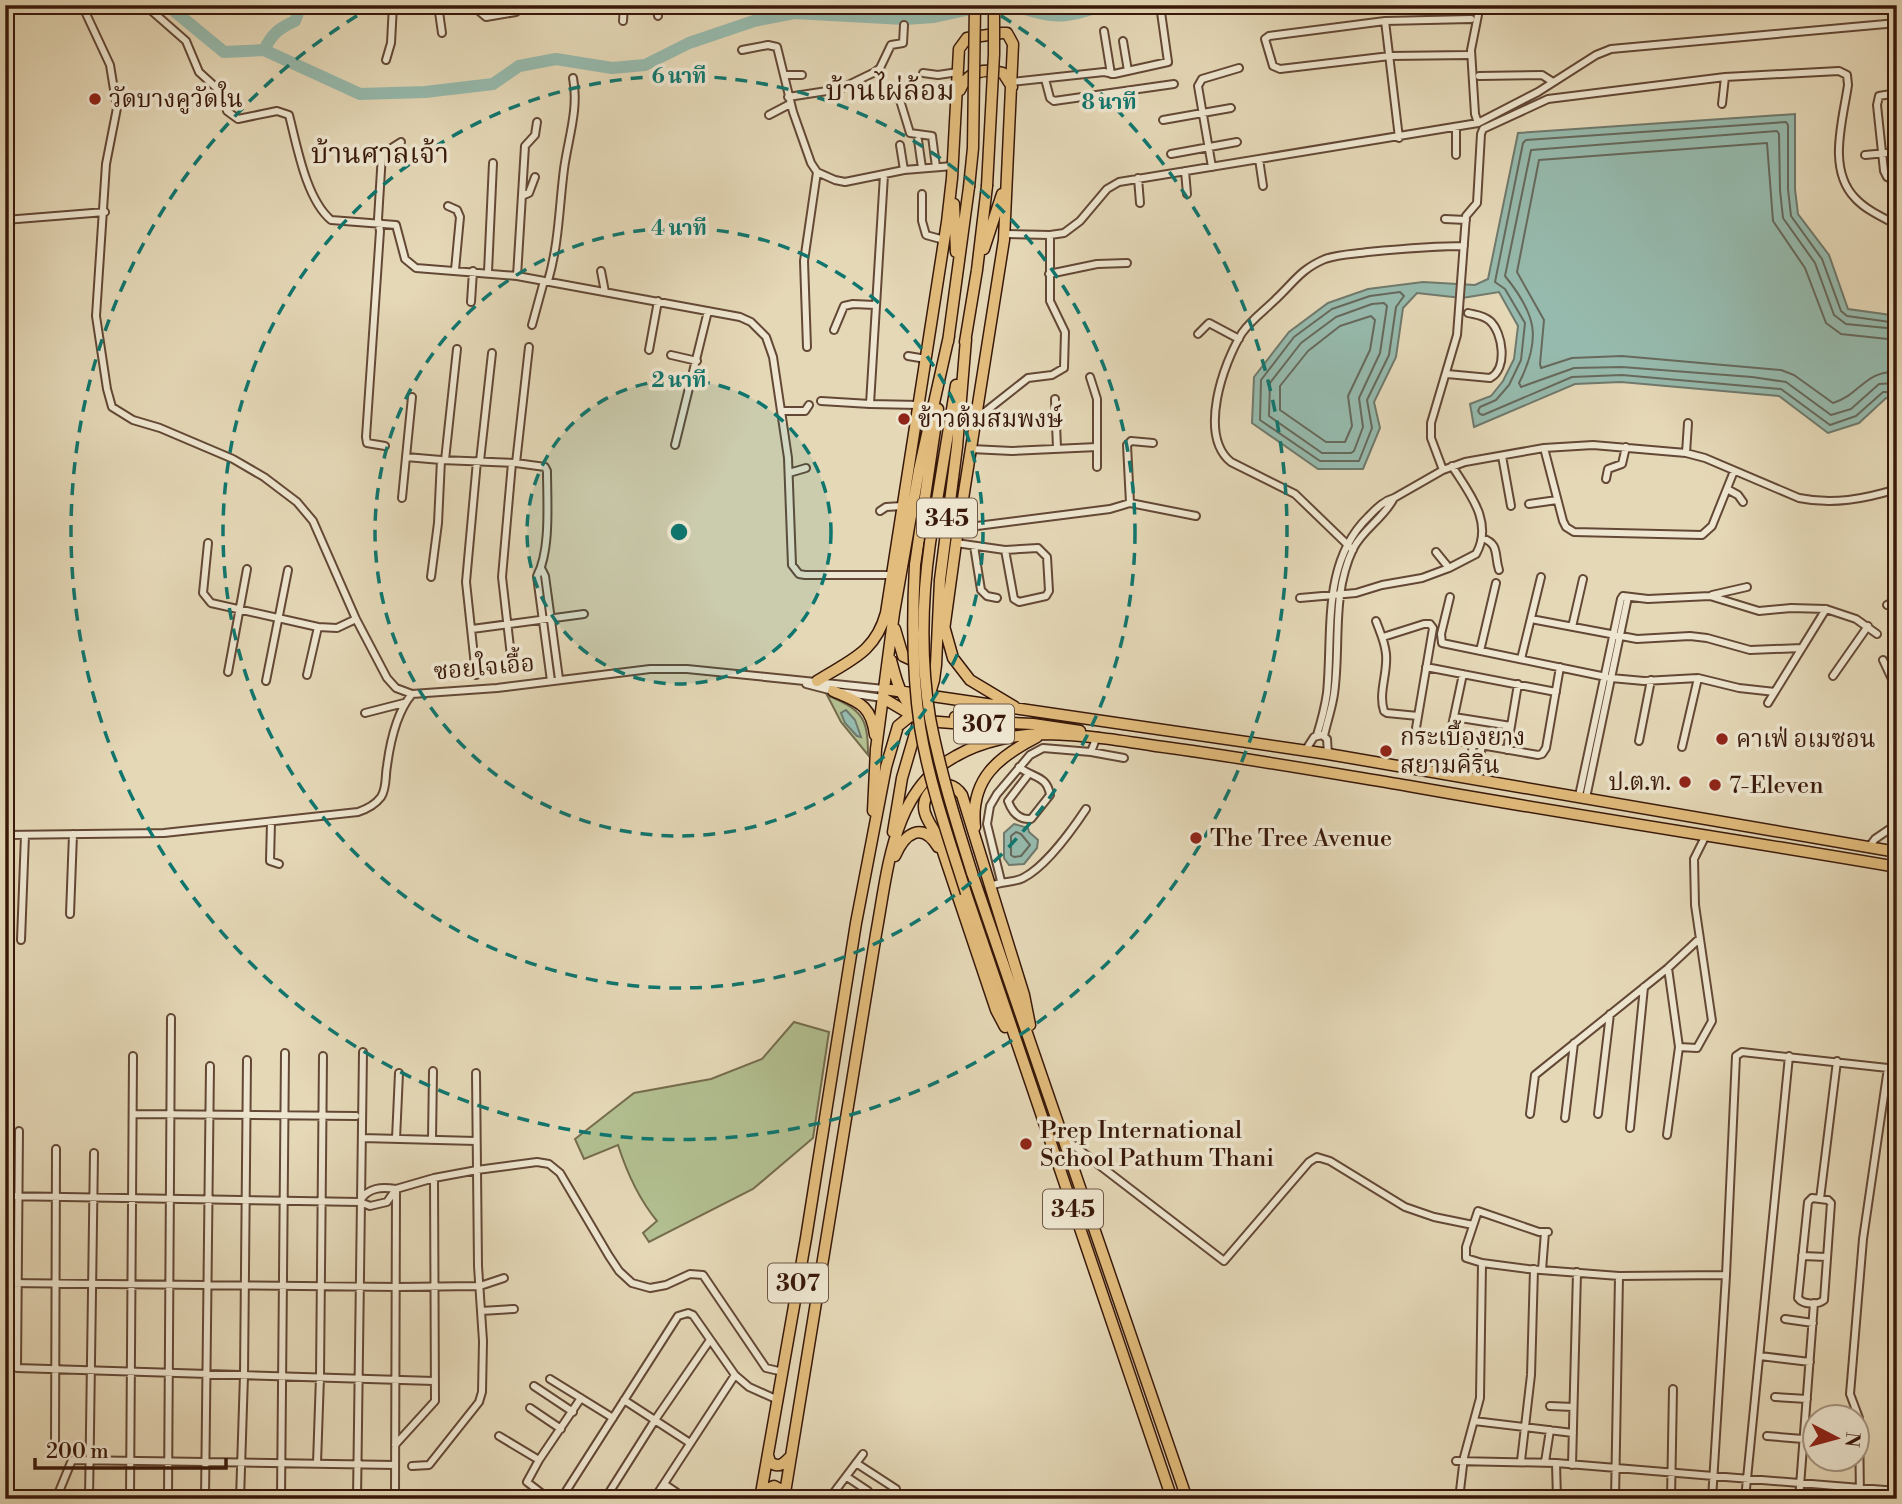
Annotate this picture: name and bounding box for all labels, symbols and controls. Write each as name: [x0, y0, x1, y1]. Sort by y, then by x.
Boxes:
text: 6 นาที: [652, 64, 706, 90]
district label: บ้านไผ่ล้อม: [825, 71, 955, 109]
place label: วัดบางคูวัดใน: [109, 81, 243, 115]
text: 8 นาที: [1081, 90, 1137, 116]
marker: วัดบางคูวัดใน: [87, 91, 103, 107]
district label: บ้านศาลเจ้า: [311, 137, 449, 172]
text: 4 นาที: [651, 216, 707, 242]
text: 2 นาที: [652, 368, 706, 394]
place label: ข้าวต้มสมพงษ์: [918, 403, 1064, 435]
marker: ข้าวต้มสมพงษ์: [896, 411, 912, 427]
road number: 345: [917, 498, 977, 538]
centre of rings: [667, 520, 691, 544]
street label: ซอยใจเอื้อ: [432, 645, 536, 687]
road number: 307: [954, 704, 1014, 744]
place label: กระเบื้องยาง สยามคิริน: [1400, 719, 1525, 781]
place label: คาเฟ่ อเมซอน: [1736, 725, 1876, 755]
marker: คาเฟ่ อเมซอน: [1714, 731, 1730, 747]
marker: กระเบื้องยาง สยามคิริน: [1378, 743, 1394, 759]
place label: ป.ต.ท.: [1609, 768, 1671, 798]
place label: 7-Eleven: [1729, 771, 1824, 801]
marker: ป.ต.ท.: [1677, 774, 1693, 790]
marker: 7-Eleven: [1707, 777, 1723, 793]
place label: The Tree Avenue: [1210, 824, 1392, 854]
marker: The Tree Avenue: [1188, 830, 1204, 846]
place label: Prep International School Pathum Thani: [1040, 1116, 1274, 1174]
marker: Prep International School Pathum Thani: [1018, 1136, 1034, 1152]
road number: 345: [1043, 1190, 1103, 1228]
road number: 307: [768, 1264, 828, 1302]
north arrow: [1800, 1402, 1870, 1472]
scale bar: [35, 1427, 226, 1471]
text: N: [1839, 1431, 1865, 1448]
text: 200 m: [46, 1439, 109, 1465]

